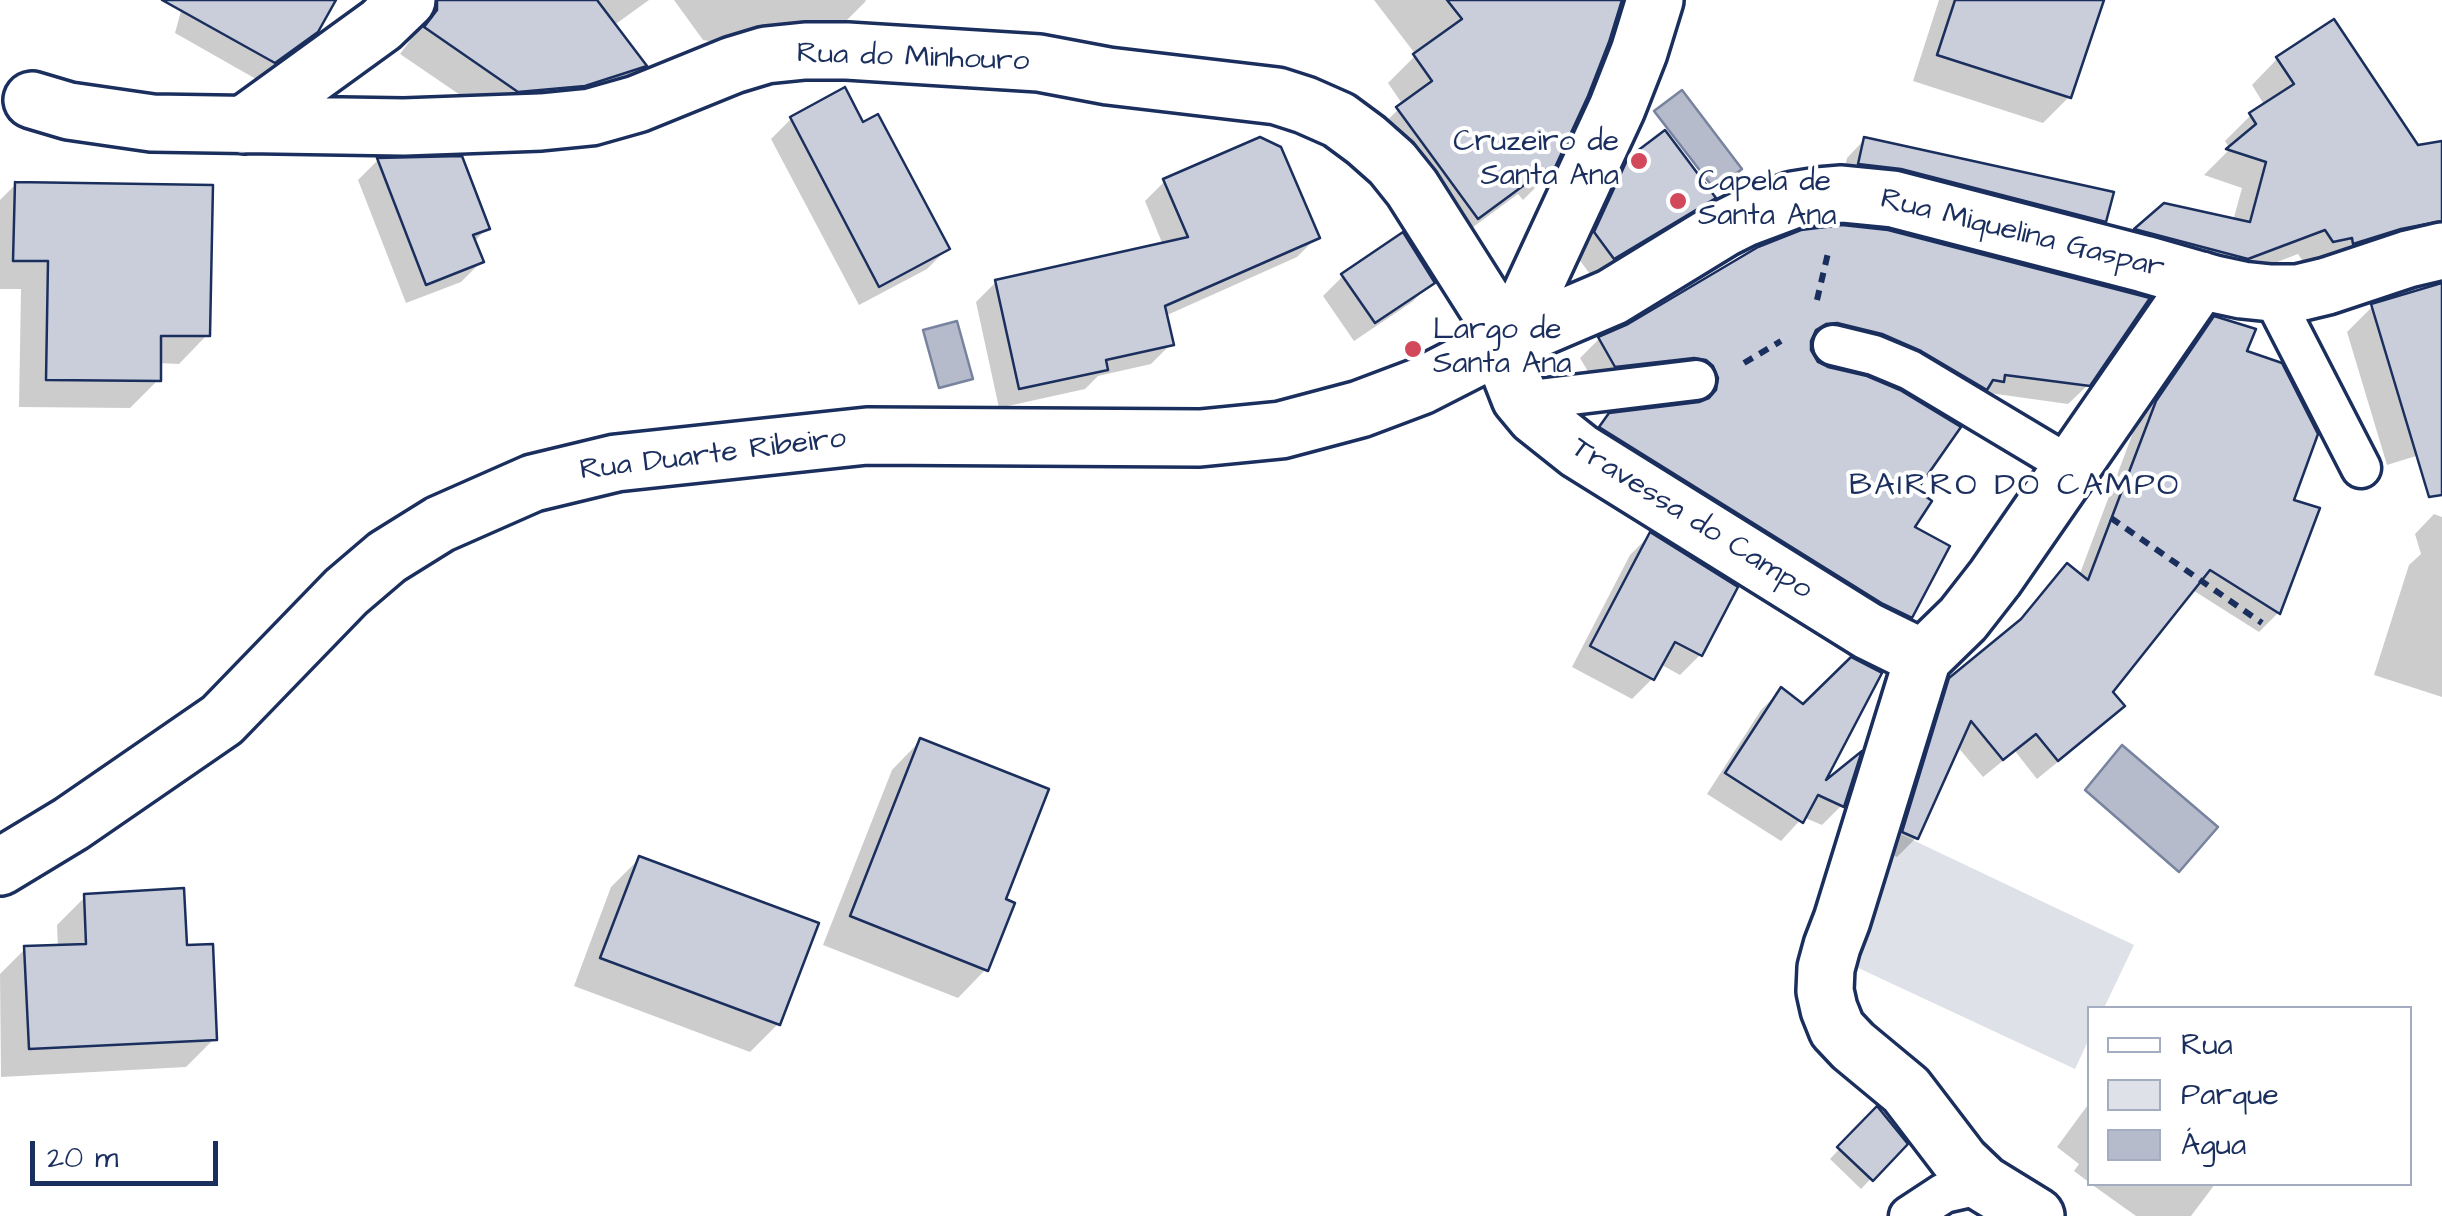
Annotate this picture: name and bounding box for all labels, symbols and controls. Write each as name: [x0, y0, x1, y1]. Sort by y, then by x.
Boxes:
street label: Rua do Minhouro: [796, 37, 1030, 81]
place label: Cruzeiro de Santa Ana: [1453, 126, 1619, 196]
marker: Cruzeiro de Santa Ana: [1628, 150, 1650, 172]
place label: Capela de Santa Ana: [1698, 166, 1836, 236]
street label: Rua Miquelina Gaspar: [1876, 182, 2168, 288]
marker: Capela de Santa Ana: [1667, 190, 1689, 212]
place label: Largo de Santa Ana: [1433, 314, 1571, 384]
marker: Largo de Santa Ana: [1402, 338, 1424, 360]
street label: Rua Duarte Ribeiro: [578, 422, 848, 490]
street label: Travessa do Campo: [1564, 431, 1818, 609]
district label: BAIRRO DO CAMPO: [1849, 468, 2181, 506]
legend: [2087, 1006, 2412, 1186]
text: Rua: [2181, 1024, 2233, 1066]
text: Parque: [2181, 1074, 2279, 1116]
scale bar: [35, 1121, 222, 1183]
text: Água: [2181, 1124, 2246, 1166]
text: 20 m: [47, 1137, 118, 1179]

